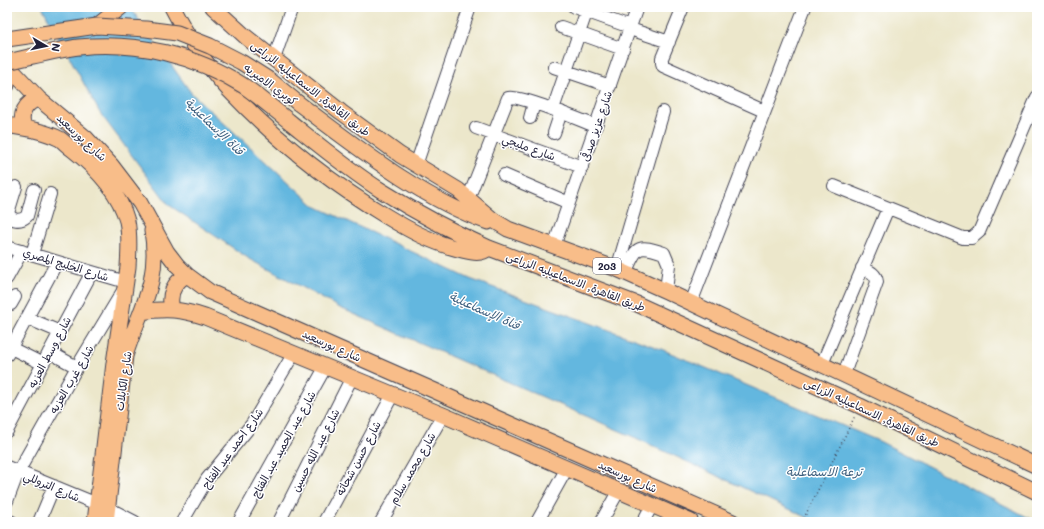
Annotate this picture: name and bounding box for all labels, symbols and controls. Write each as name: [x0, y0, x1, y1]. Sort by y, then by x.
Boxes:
north arrow: [26, 26, 66, 66]
street label: طريق القاهرة, الاسماعيليه الزراعى: [248, 37, 374, 140]
text: N: [48, 42, 64, 53]
street label: كوبري الاميريه: [240, 60, 301, 110]
street label: شارع عزيز صدقى: [577, 89, 617, 164]
water label: قناة الإسماعيلية: [181, 94, 249, 160]
street label: شارع بورسعيد: [53, 110, 110, 165]
street label: شارع مليجي: [499, 130, 558, 167]
street label: شارع الخليج المصري: [21, 244, 111, 286]
street label: طريق القاهرة, الاسماعيليه الزراعى: [504, 248, 647, 315]
road number: 203: [593, 258, 621, 274]
water label: قناة الإسماعيلية: [447, 287, 524, 334]
street label: شارع وسط العزبه: [24, 314, 76, 391]
street label: شارع بورسعيد: [299, 325, 364, 366]
street label: شارع غرب العزبه: [45, 342, 98, 417]
street label: شارع الكابلات: [111, 350, 137, 412]
street label: طريق القاهرة, الاسماعيليه الزراعى: [802, 374, 942, 451]
street label: شارع عبد الحميد عبد الفتاح: [247, 388, 320, 501]
street label: شارع احمد عبد الفتاح: [198, 405, 268, 492]
street label: شارع عبد الله حسين: [288, 406, 344, 495]
street label: شارع حسن شحاته: [332, 418, 386, 499]
street label: شارع محمد سلام: [385, 429, 440, 508]
street label: شارع بورسعيد: [595, 456, 660, 497]
water label: ترعة الاسماعلية: [786, 463, 864, 479]
street label: شارع التروللي: [20, 467, 82, 508]

